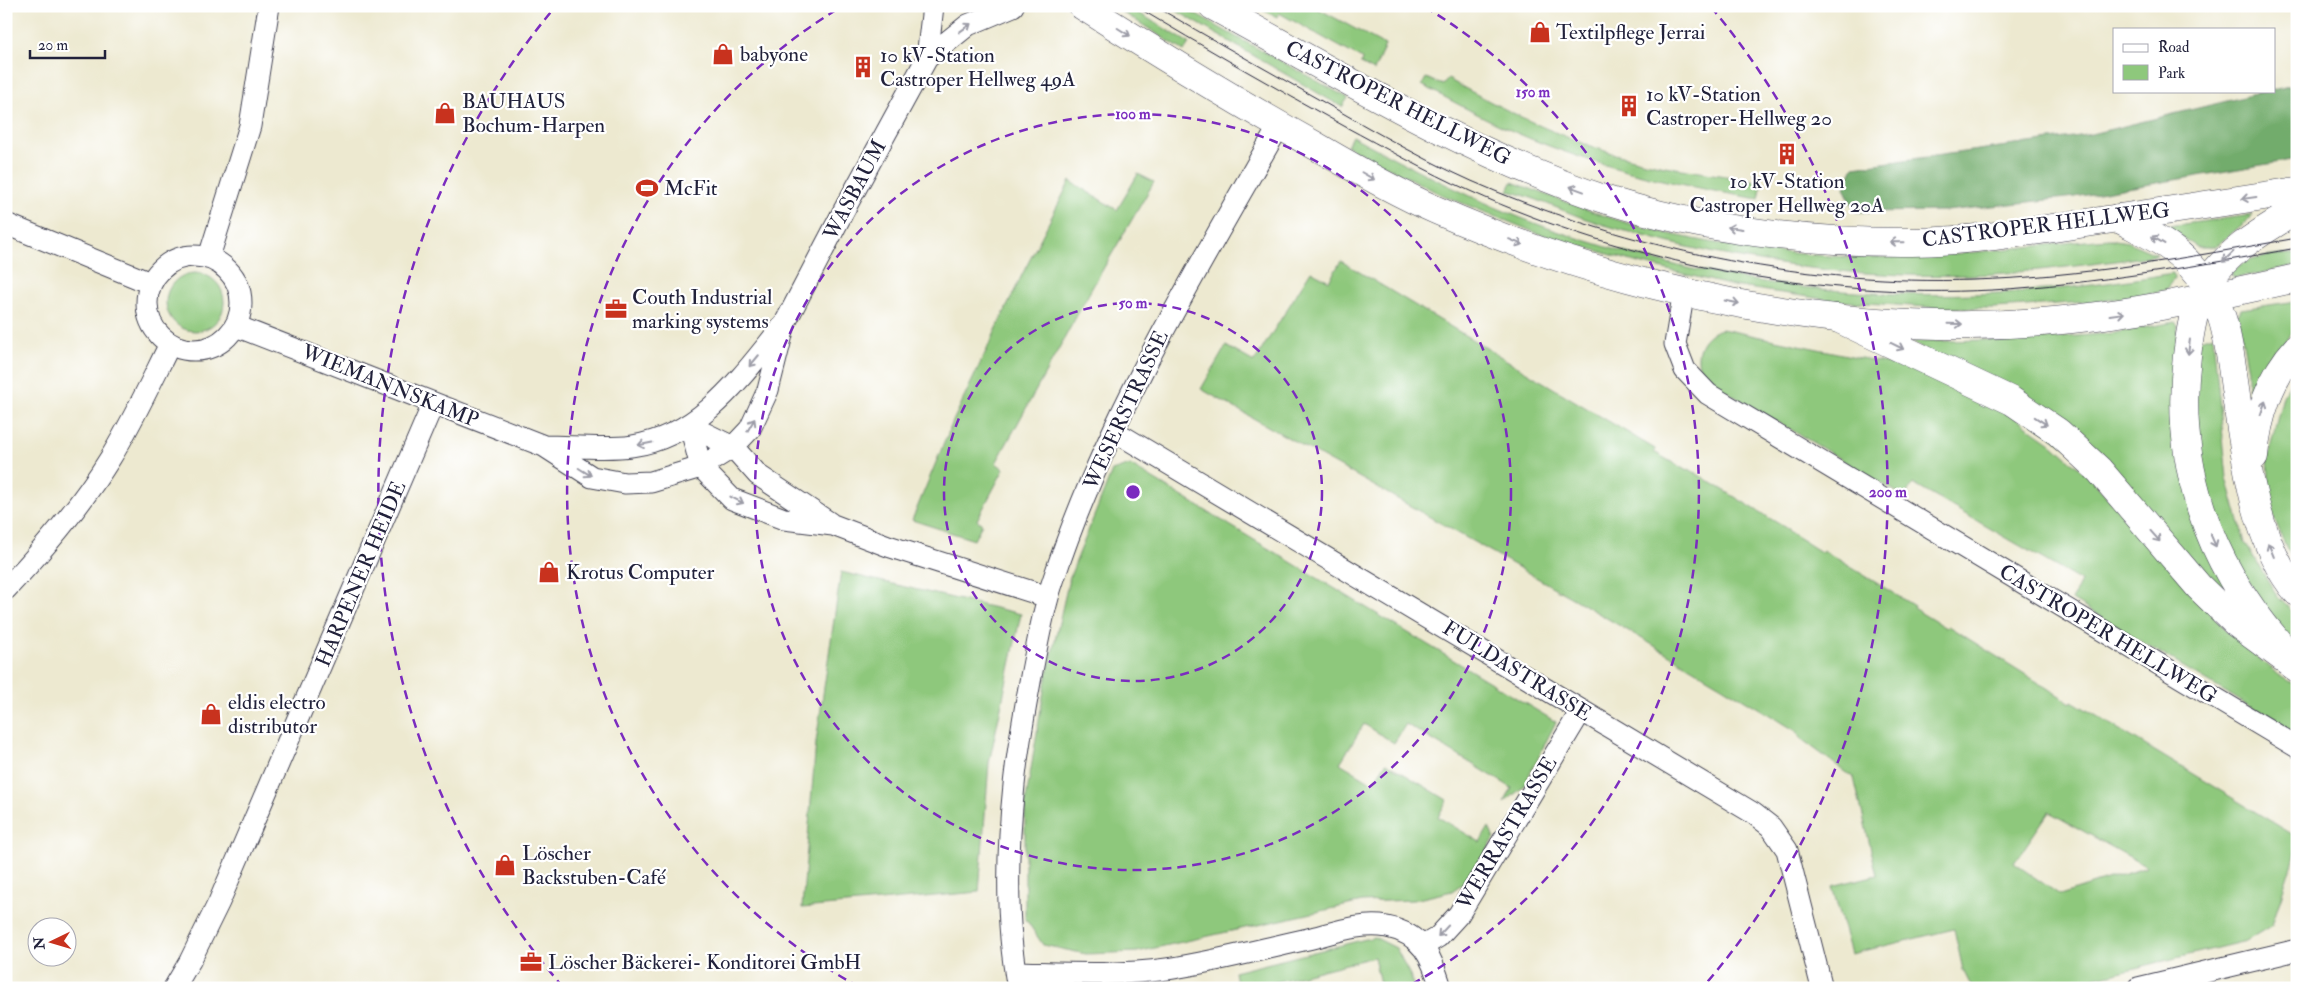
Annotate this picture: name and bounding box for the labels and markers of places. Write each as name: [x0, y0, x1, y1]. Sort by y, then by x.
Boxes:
shop icon: Textilpflege Jerrai: [1527, 19, 1553, 45]
place label: Textilpflege Jerrai: [1556, 19, 1706, 46]
shop icon: babyone: [710, 41, 736, 67]
place label: babyone: [740, 41, 808, 68]
place label: 10 kV-Station Castroper Hellweg 49A: [880, 42, 1076, 93]
building icon: 10 kV-Station Castroper Hellweg 49A: [850, 54, 876, 80]
place label: 10 kV-Station Castroper-Hellweg 20: [1646, 81, 1832, 132]
place label: BAUHAUS Bochum-Harpen: [462, 88, 605, 139]
building icon: 10 kV-Station Castroper-Hellweg 20: [1616, 93, 1642, 119]
shop icon: BAUHAUS Bochum-Harpen: [432, 100, 458, 126]
building icon: 10 kV-Station Castroper Hellweg 20A: [1774, 141, 1800, 167]
place label: 10 kV-Station Castroper Hellweg 20A: [1690, 168, 1884, 219]
sports icon: McFit: [634, 175, 660, 201]
place label: McFit: [664, 175, 718, 202]
place label: Couth Industrial marking systems: [632, 284, 773, 335]
office icon: Couth Industrial marking systems: [603, 296, 629, 322]
centre of rings: [1124, 483, 1142, 501]
shop icon: Krotus Computer: [536, 559, 562, 585]
place label: Krotus Computer: [566, 559, 714, 586]
place label: eldis electro distributor: [228, 689, 326, 740]
shop icon: eldis electro distributor: [198, 701, 224, 727]
place label: Löscher Backstuben-Café: [522, 840, 666, 891]
shop icon: Löscher Backstuben-Café: [492, 852, 518, 878]
office icon: Löscher Bäckerei- Konditorei GmbH: [518, 949, 544, 975]
place label: Löscher Bäckerei- Konditorei GmbH: [548, 949, 861, 976]

